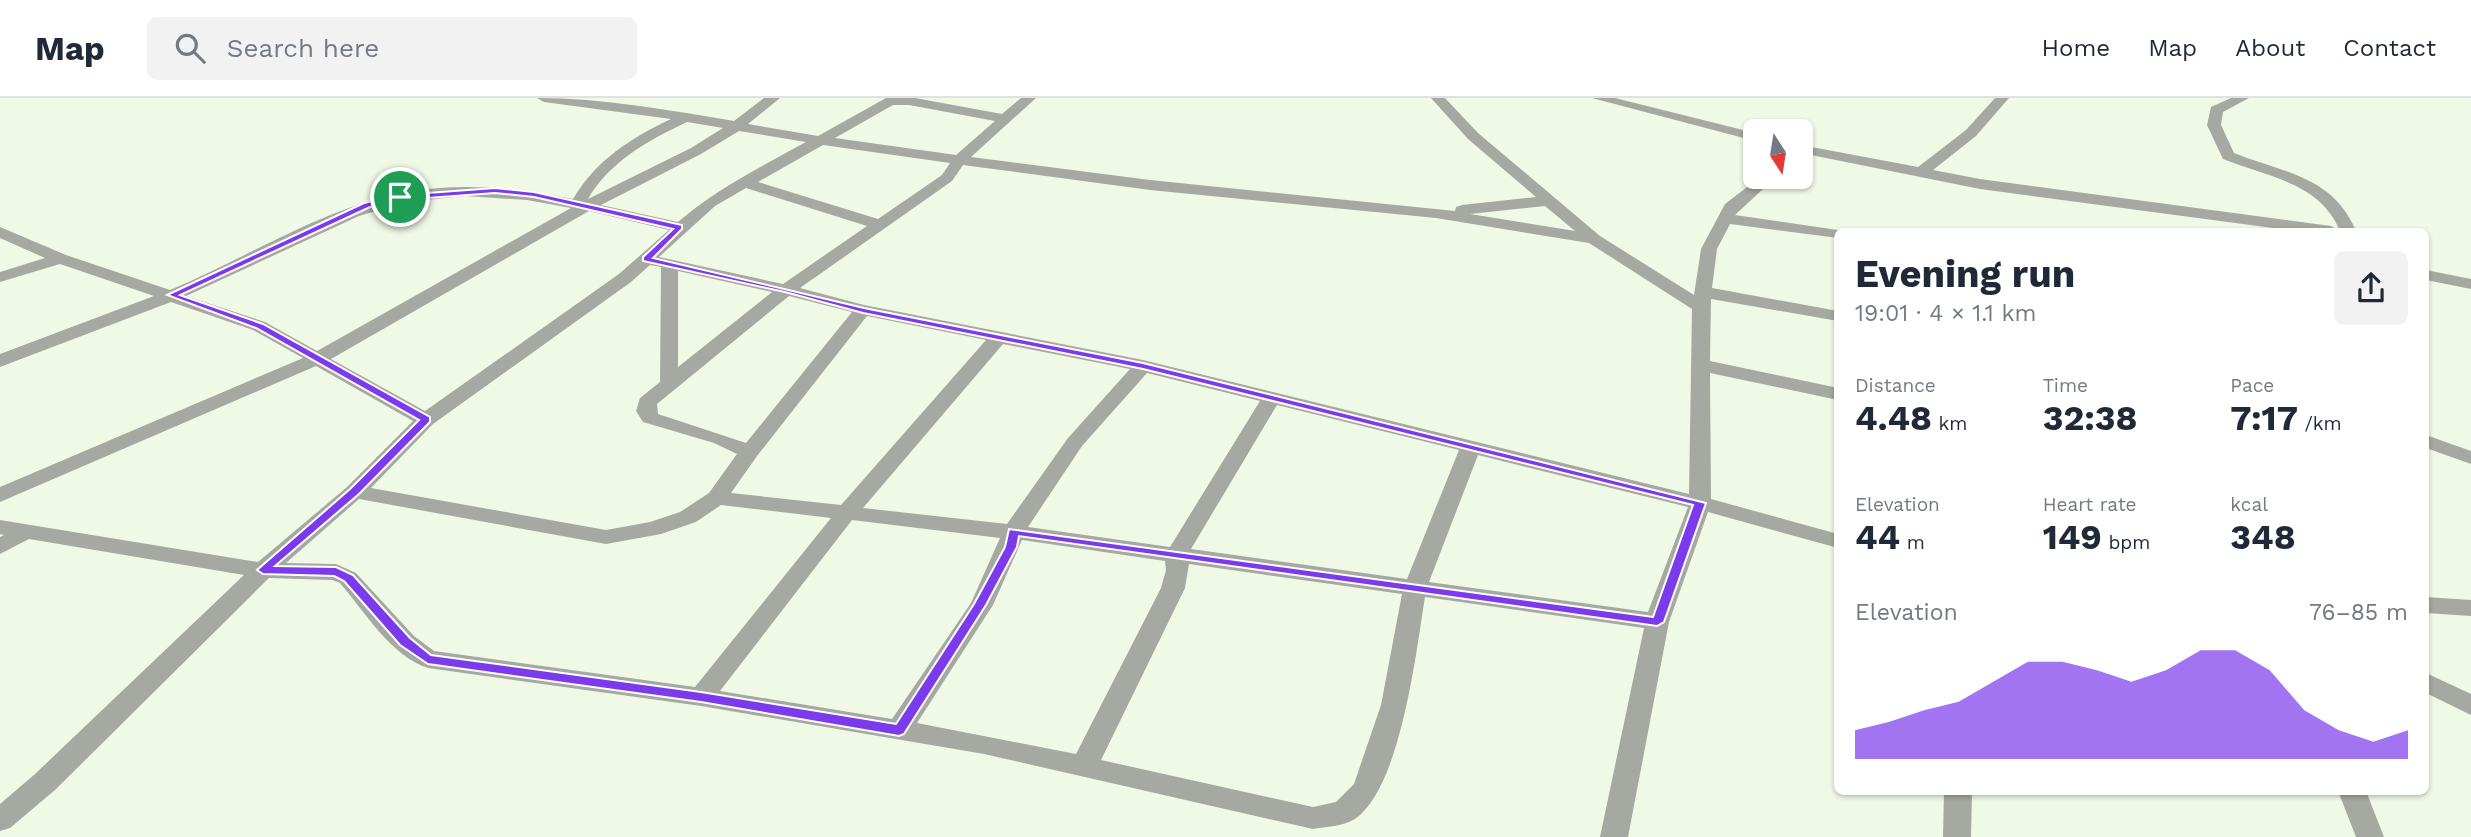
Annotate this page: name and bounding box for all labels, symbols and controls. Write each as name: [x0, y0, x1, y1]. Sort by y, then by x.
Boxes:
search box: [147, 17, 637, 80]
text: Map: [35, 29, 105, 68]
icon: search: [171, 29, 209, 67]
text: Search here: [227, 33, 379, 63]
text: Home: [2042, 34, 2110, 62]
text: Map: [2148, 34, 2197, 62]
text: About: [2235, 34, 2305, 62]
text: Contact: [2343, 34, 2436, 62]
north arrow: [1743, 119, 1813, 189]
map controls: [1743, 119, 1813, 189]
pin: [370, 167, 430, 227]
icon: arrive: [381, 178, 419, 216]
button: share: [2334, 251, 2408, 325]
text: Evening run: [1855, 252, 2075, 296]
text: 19:01 · 4 × 1.1 km: [1855, 300, 2036, 327]
text: Distance: [1855, 374, 1936, 397]
text: Time: [2043, 374, 2088, 397]
text: Pace: [2230, 374, 2274, 397]
text: 4.48: [1855, 397, 1932, 439]
text: 32:38: [2043, 397, 2138, 439]
text: 7:17: [2230, 397, 2298, 439]
text: km: [1932, 412, 1967, 435]
text: /km: [2298, 412, 2342, 435]
text: Elevation: [1855, 493, 1940, 516]
text: Heart rate: [2043, 493, 2137, 516]
text: kcal: [2230, 493, 2268, 516]
text: 44: [1855, 516, 1900, 558]
text: 149: [2043, 516, 2102, 558]
text: 348: [2230, 516, 2296, 558]
text: m: [1900, 531, 1925, 554]
text: bpm: [2102, 531, 2150, 554]
text: Elevation: [1855, 599, 1958, 626]
text: 76–85 m: [2309, 599, 2408, 626]

